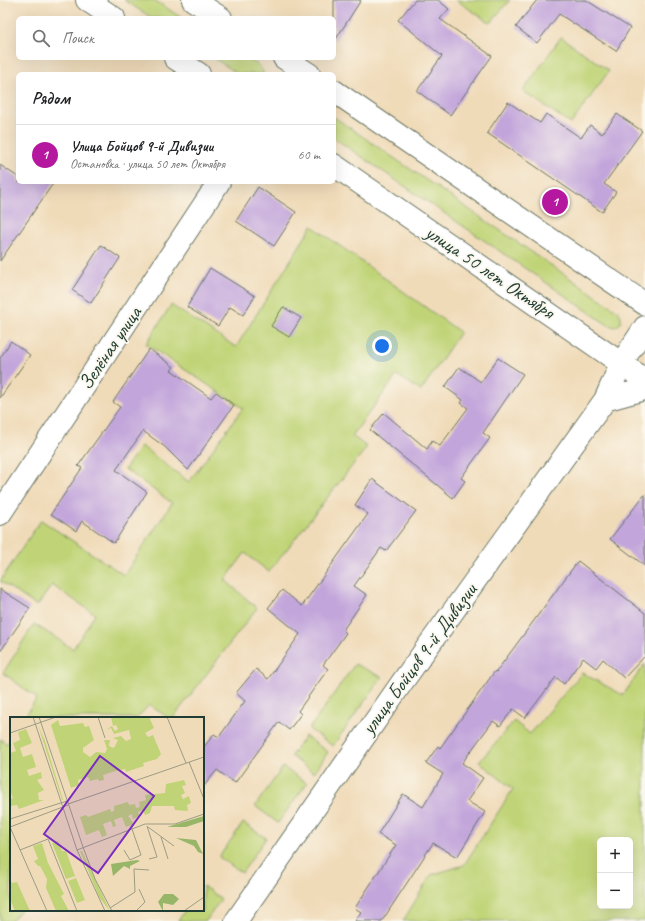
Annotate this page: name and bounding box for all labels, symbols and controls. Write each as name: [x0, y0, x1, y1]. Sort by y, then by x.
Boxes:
search box: [16, 16, 336, 60]
icon: search: [30, 27, 52, 49]
text: Поиск: [62, 29, 94, 48]
text: Рядом: [32, 88, 70, 109]
text: Улица Бойцов 9-й Дивизии: [70, 137, 213, 156]
text: 1: [42, 147, 48, 163]
text: 60 m: [298, 147, 320, 163]
text: Остановка · улица 50 лет Октября: [70, 156, 225, 172]
pin: 1: [542, 187, 568, 217]
street label: улица 50 лет Октября: [420, 219, 561, 326]
street label: Зелёная улица: [73, 300, 148, 394]
your location: [372, 336, 392, 356]
street label: улица Бойцов 9-й Дивизии: [355, 577, 483, 740]
inset map: [10, 717, 204, 911]
map controls: [597, 837, 633, 909]
button: +: [597, 837, 633, 873]
button: −: [597, 873, 633, 909]

